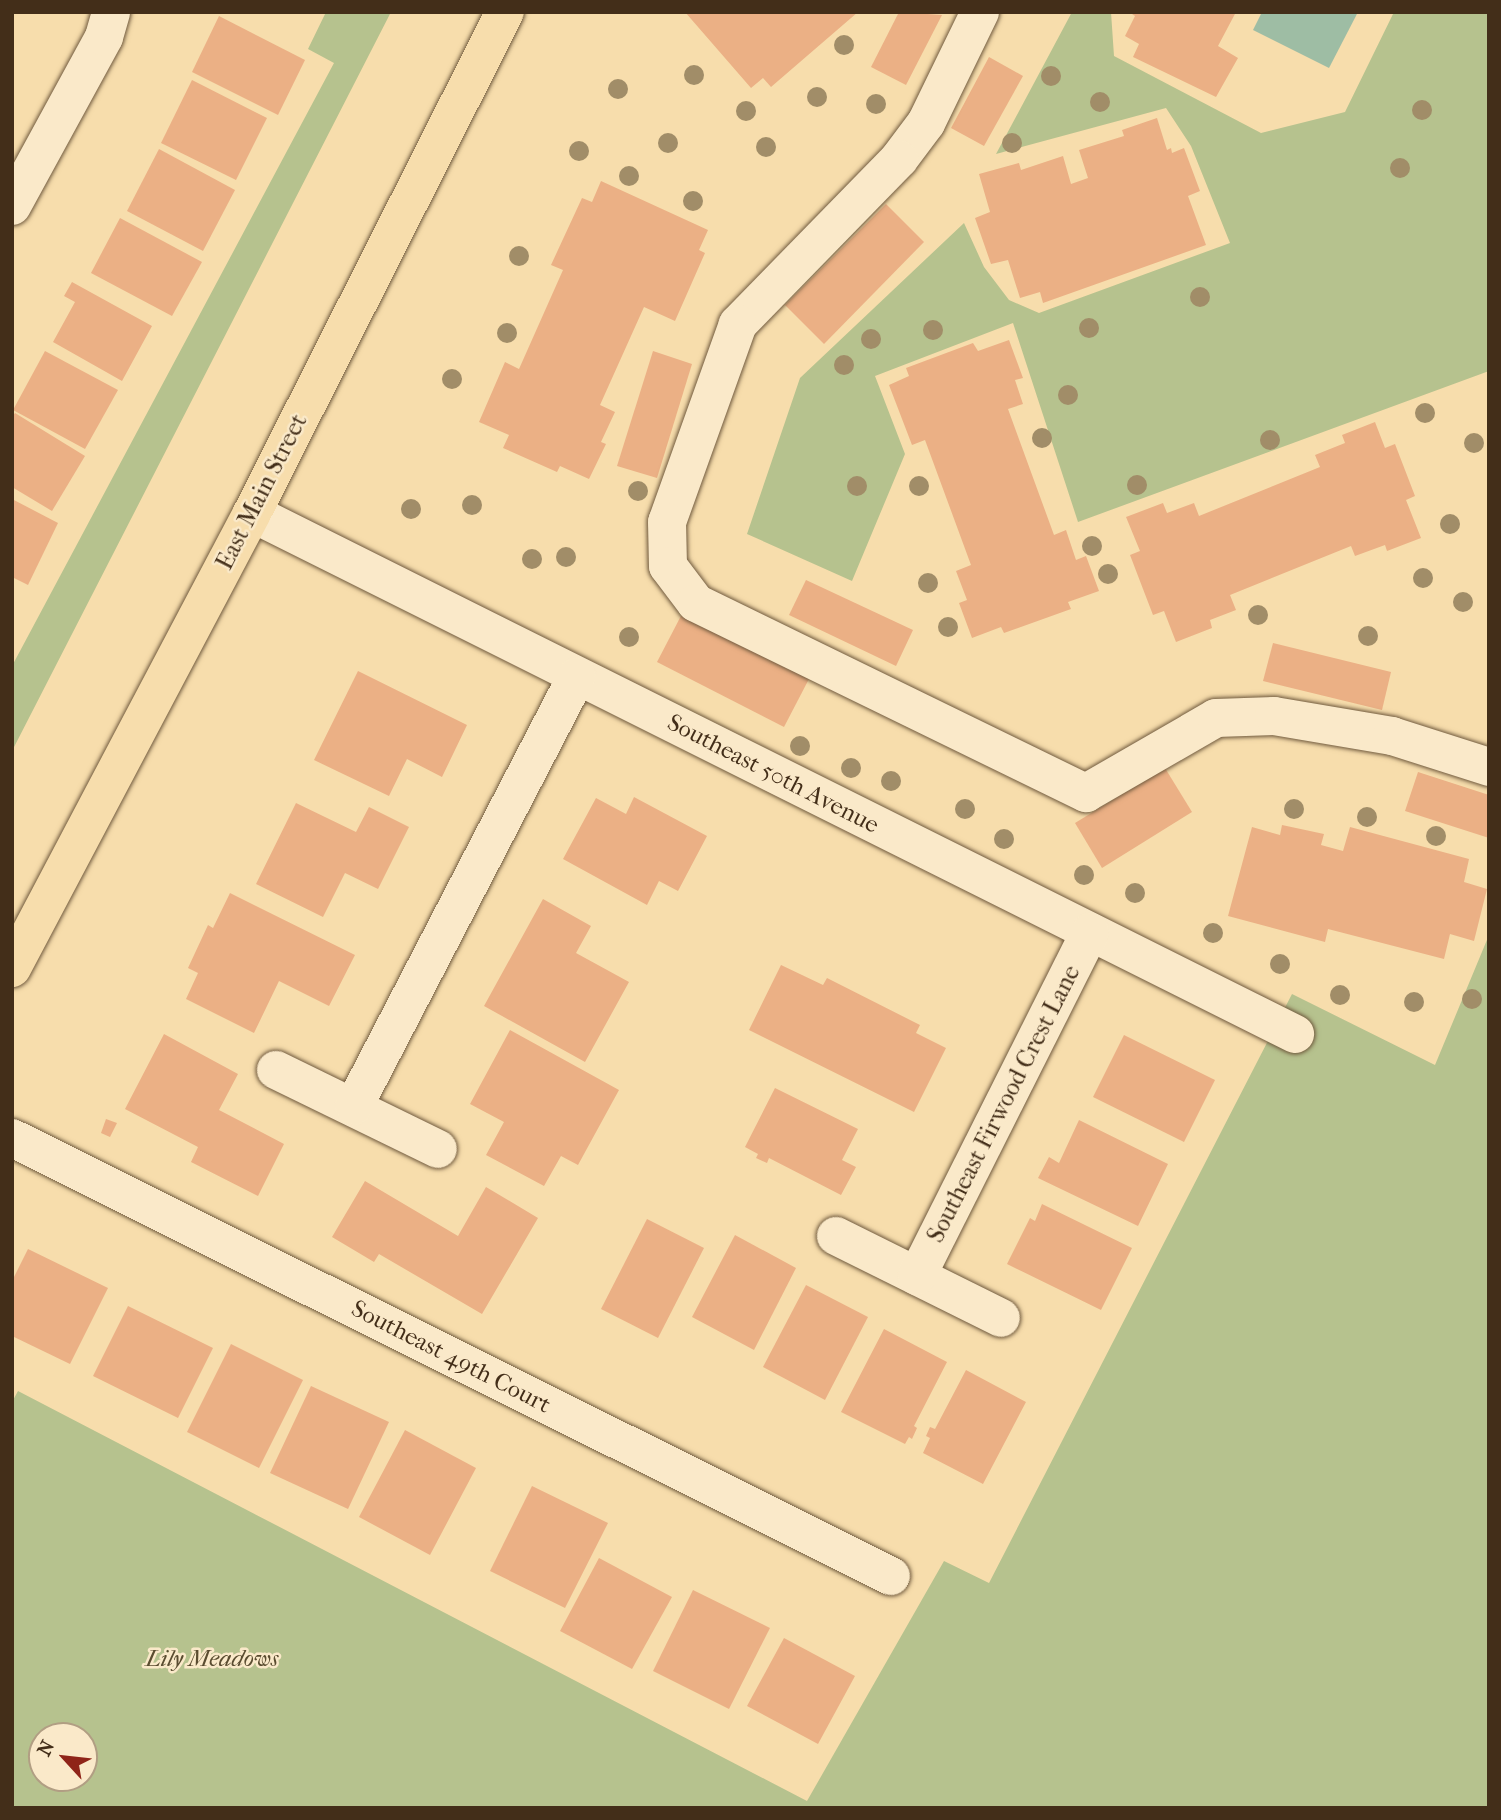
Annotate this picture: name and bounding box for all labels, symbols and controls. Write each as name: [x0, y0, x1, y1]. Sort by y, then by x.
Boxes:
street label: East Main Street: [210, 409, 314, 575]
street label: Southeast 50th Avenue: [662, 708, 884, 840]
street label: Southeast Firwood Crest Lane: [921, 960, 1087, 1248]
street label: Southeast 49th Court: [347, 1294, 555, 1420]
park label: Lily Meadows: [146, 1645, 278, 1673]
north arrow: [28, 1722, 98, 1792]
text: N: [33, 1737, 59, 1760]

